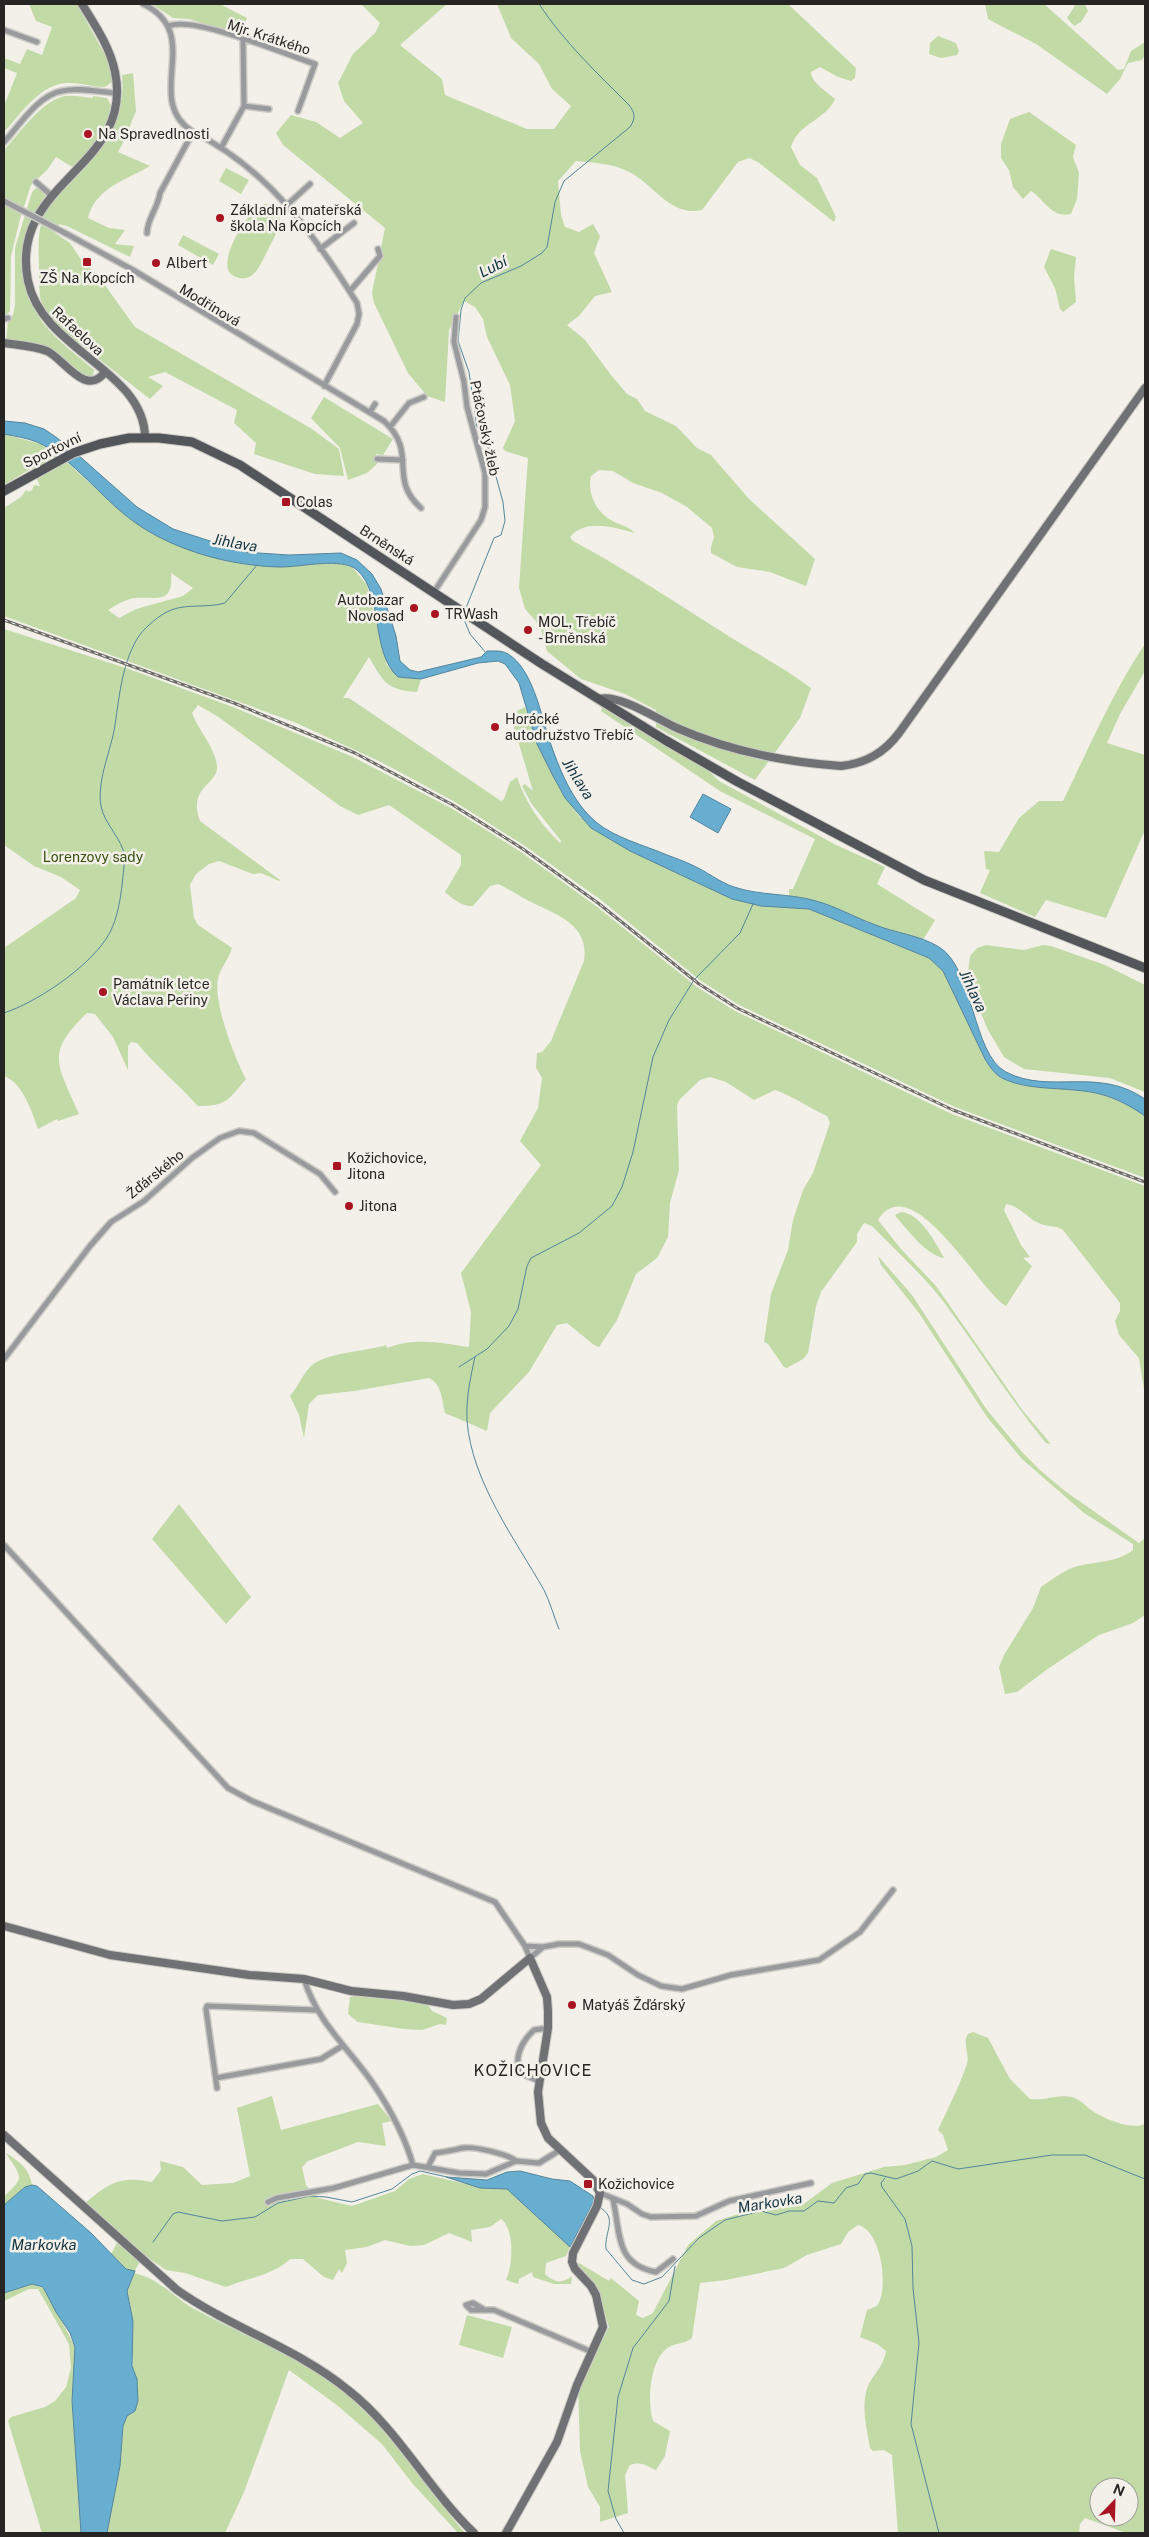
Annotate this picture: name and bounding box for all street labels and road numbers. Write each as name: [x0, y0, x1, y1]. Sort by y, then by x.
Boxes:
street label: Mjr. Krátkého: [226, 16, 313, 58]
street label: Modřínová: [177, 281, 243, 329]
street label: Rafaelova: [49, 303, 107, 359]
street label: Ptáčovský žleb: [467, 379, 503, 477]
street label: Sportovní: [20, 429, 84, 471]
street label: Brněnská: [357, 522, 417, 568]
street label: Žďárského: [123, 1145, 187, 1202]

